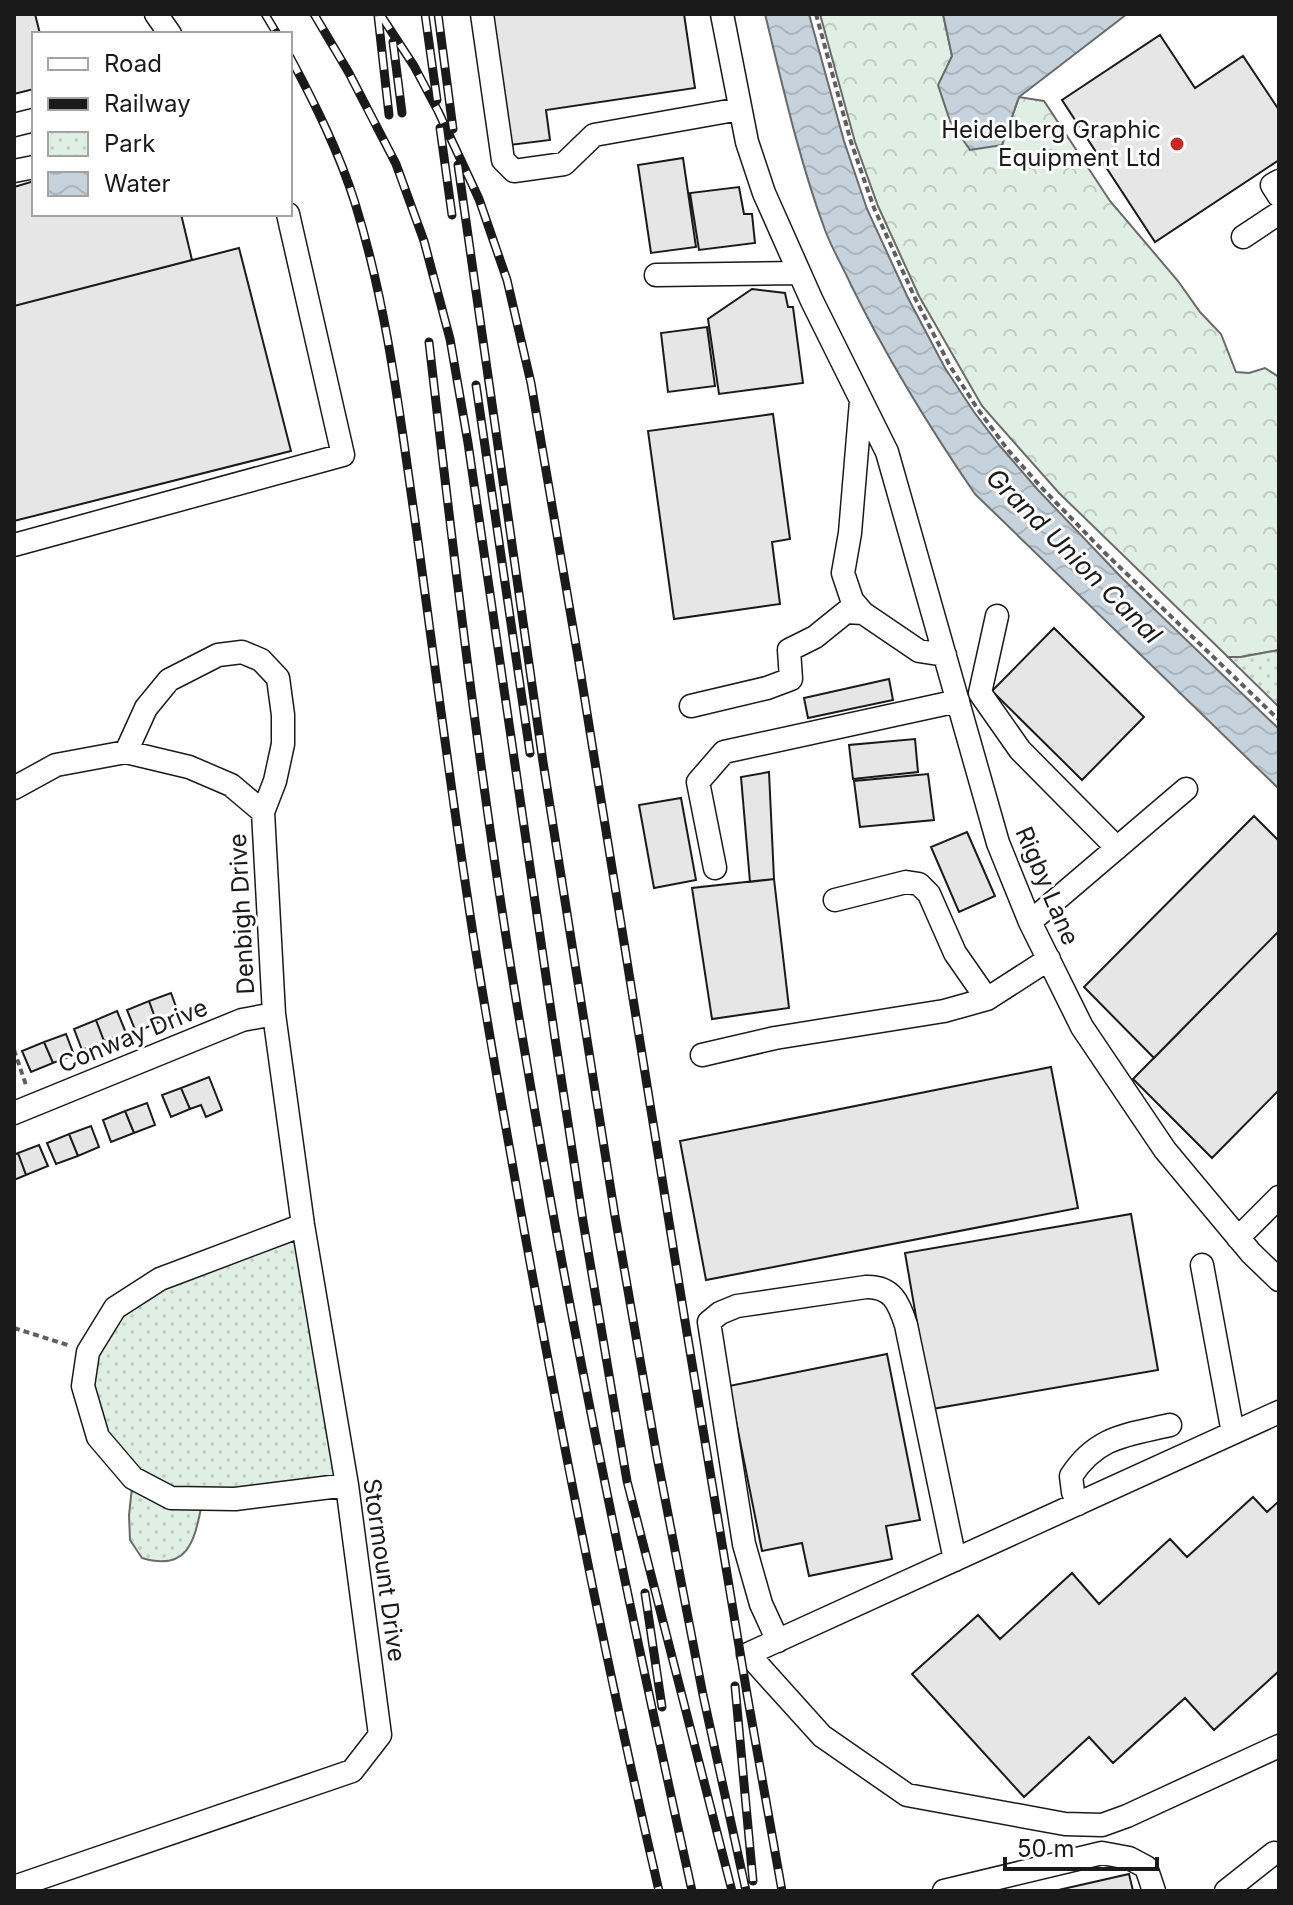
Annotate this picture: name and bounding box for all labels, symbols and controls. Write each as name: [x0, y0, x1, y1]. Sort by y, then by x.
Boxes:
legend: [32, 32, 292, 216]
text: Road: [104, 49, 162, 78]
text: Railway: [104, 89, 191, 118]
place label: Heidelberg Graphic Equipment Ltd: [941, 115, 1161, 172]
text: Park: [104, 129, 155, 158]
marker: Heidelberg Graphic Equipment Ltd: [1168, 135, 1186, 153]
text: Water: [104, 169, 171, 198]
water label: Grand Union Canal: [980, 462, 1169, 650]
street label: Rigby Lane: [1010, 822, 1085, 949]
street label: Denbigh Drive: [223, 833, 260, 995]
street label: Conway Drive: [54, 992, 212, 1079]
street label: Stormount Drive: [357, 1476, 412, 1663]
scale bar: [1005, 1821, 1157, 1871]
text: 50 m: [1017, 1834, 1075, 1863]

